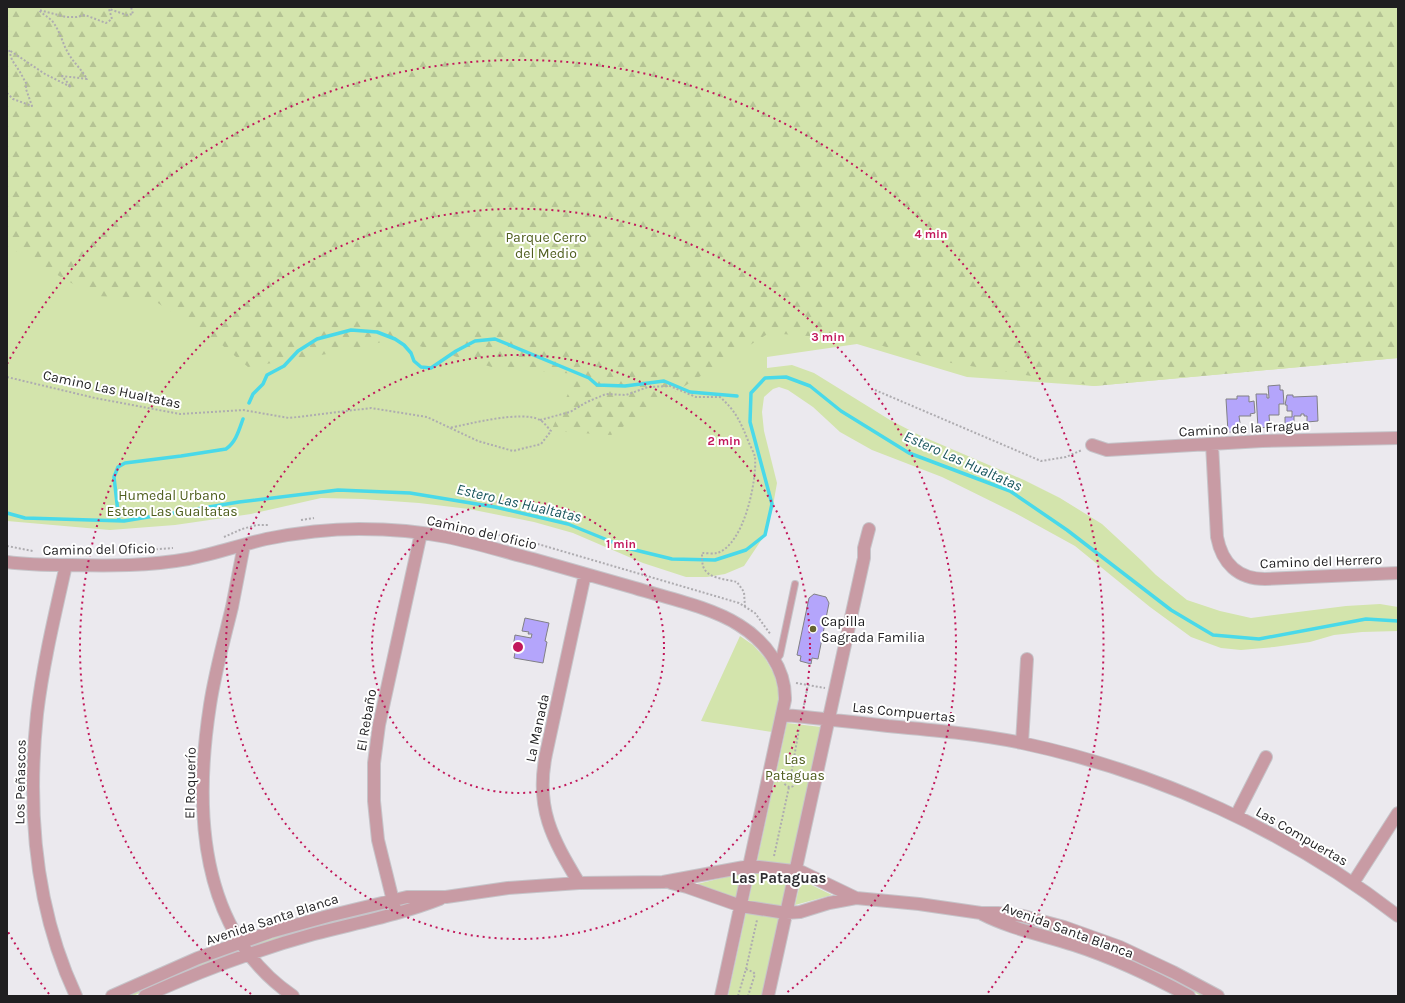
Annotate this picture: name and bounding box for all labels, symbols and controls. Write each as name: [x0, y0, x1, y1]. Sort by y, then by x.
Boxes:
text: 4 min: [915, 227, 947, 241]
park label: Parque Cerro del Medio: [505, 229, 587, 262]
text: 3 min: [811, 330, 845, 344]
street label: Camino Las Hualtatas: [41, 367, 182, 412]
street label: Camino de la Fragua: [1178, 417, 1310, 440]
water label: Estero Las Hualtatas: [901, 427, 1025, 495]
text: 2 min: [707, 434, 741, 448]
water label: Estero Las Hualtatas: [455, 480, 583, 526]
park label: Humedal Urbano Estero Las Gualtatas: [106, 487, 238, 520]
street label: Camino del Oficio: [425, 512, 539, 553]
text: 1 min: [606, 537, 636, 551]
street label: Camino del Oficio: [42, 540, 156, 559]
street label: Camino del Herrero: [1260, 551, 1382, 572]
place label: Capilla Sagrada Familia: [821, 613, 925, 646]
marker: Capilla Sagrada Familia: [808, 624, 818, 634]
centre of rings: [511, 640, 525, 654]
street label: El Rebaño: [353, 688, 380, 753]
street label: La Manada: [522, 692, 553, 764]
street label: Las Compuertas: [852, 699, 956, 726]
street label: Los Peñascos: [11, 739, 30, 825]
street label: El Roquerío: [181, 747, 200, 819]
park label: Las Pataguas: [765, 751, 825, 784]
street label: Las Compuertas: [1253, 803, 1351, 870]
district label: Las Pataguas: [732, 869, 827, 887]
street label: Avenida Santa Blanca: [204, 890, 341, 949]
street label: Avenida Santa Blanca: [1000, 899, 1136, 962]

